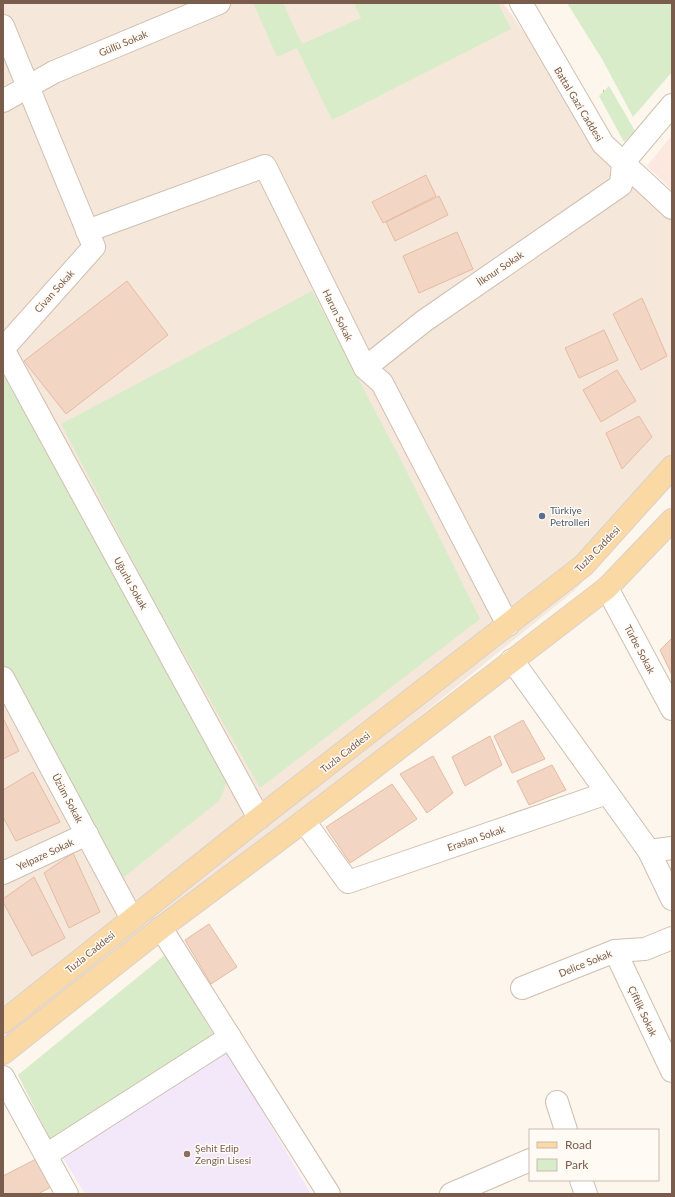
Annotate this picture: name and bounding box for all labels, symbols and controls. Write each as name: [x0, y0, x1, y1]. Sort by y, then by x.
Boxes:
street label: Güllü Sokak: [97, 27, 150, 59]
street label: Battal Gazi Caddesi: [552, 65, 606, 143]
street label: İlknur Sokak: [474, 248, 526, 288]
street label: Civan Sokak: [32, 266, 77, 315]
street label: Harun Sokak: [320, 287, 356, 344]
place label: Türkiye Petrolleri: [550, 504, 590, 528]
marker: Türkiye Petrolleri: [537, 511, 547, 521]
street label: Tuzla Caddesi: [572, 523, 622, 575]
street label: Uğurlu Sokak: [112, 555, 151, 612]
street label: Türbe Sokak: [622, 622, 658, 676]
street label: Tuzla Caddesi: [318, 729, 372, 775]
street label: Üzüm Sokak: [50, 771, 86, 826]
street label: Eraslan Sokak: [446, 822, 507, 853]
street label: Yelpaze Sokak: [14, 835, 76, 873]
street label: Tuzla Caddesi: [63, 929, 117, 975]
street label: Delice Sokak: [557, 947, 614, 979]
street label: Çiftlik Sokak: [626, 984, 660, 1039]
legend: [529, 1129, 659, 1181]
text: Road: [565, 1137, 592, 1152]
place label: Şehit Edip Zengin Lisesi: [195, 1142, 251, 1166]
marker: Şehit Edip Zengin Lisesi: [182, 1149, 192, 1159]
text: Park: [565, 1157, 589, 1172]

